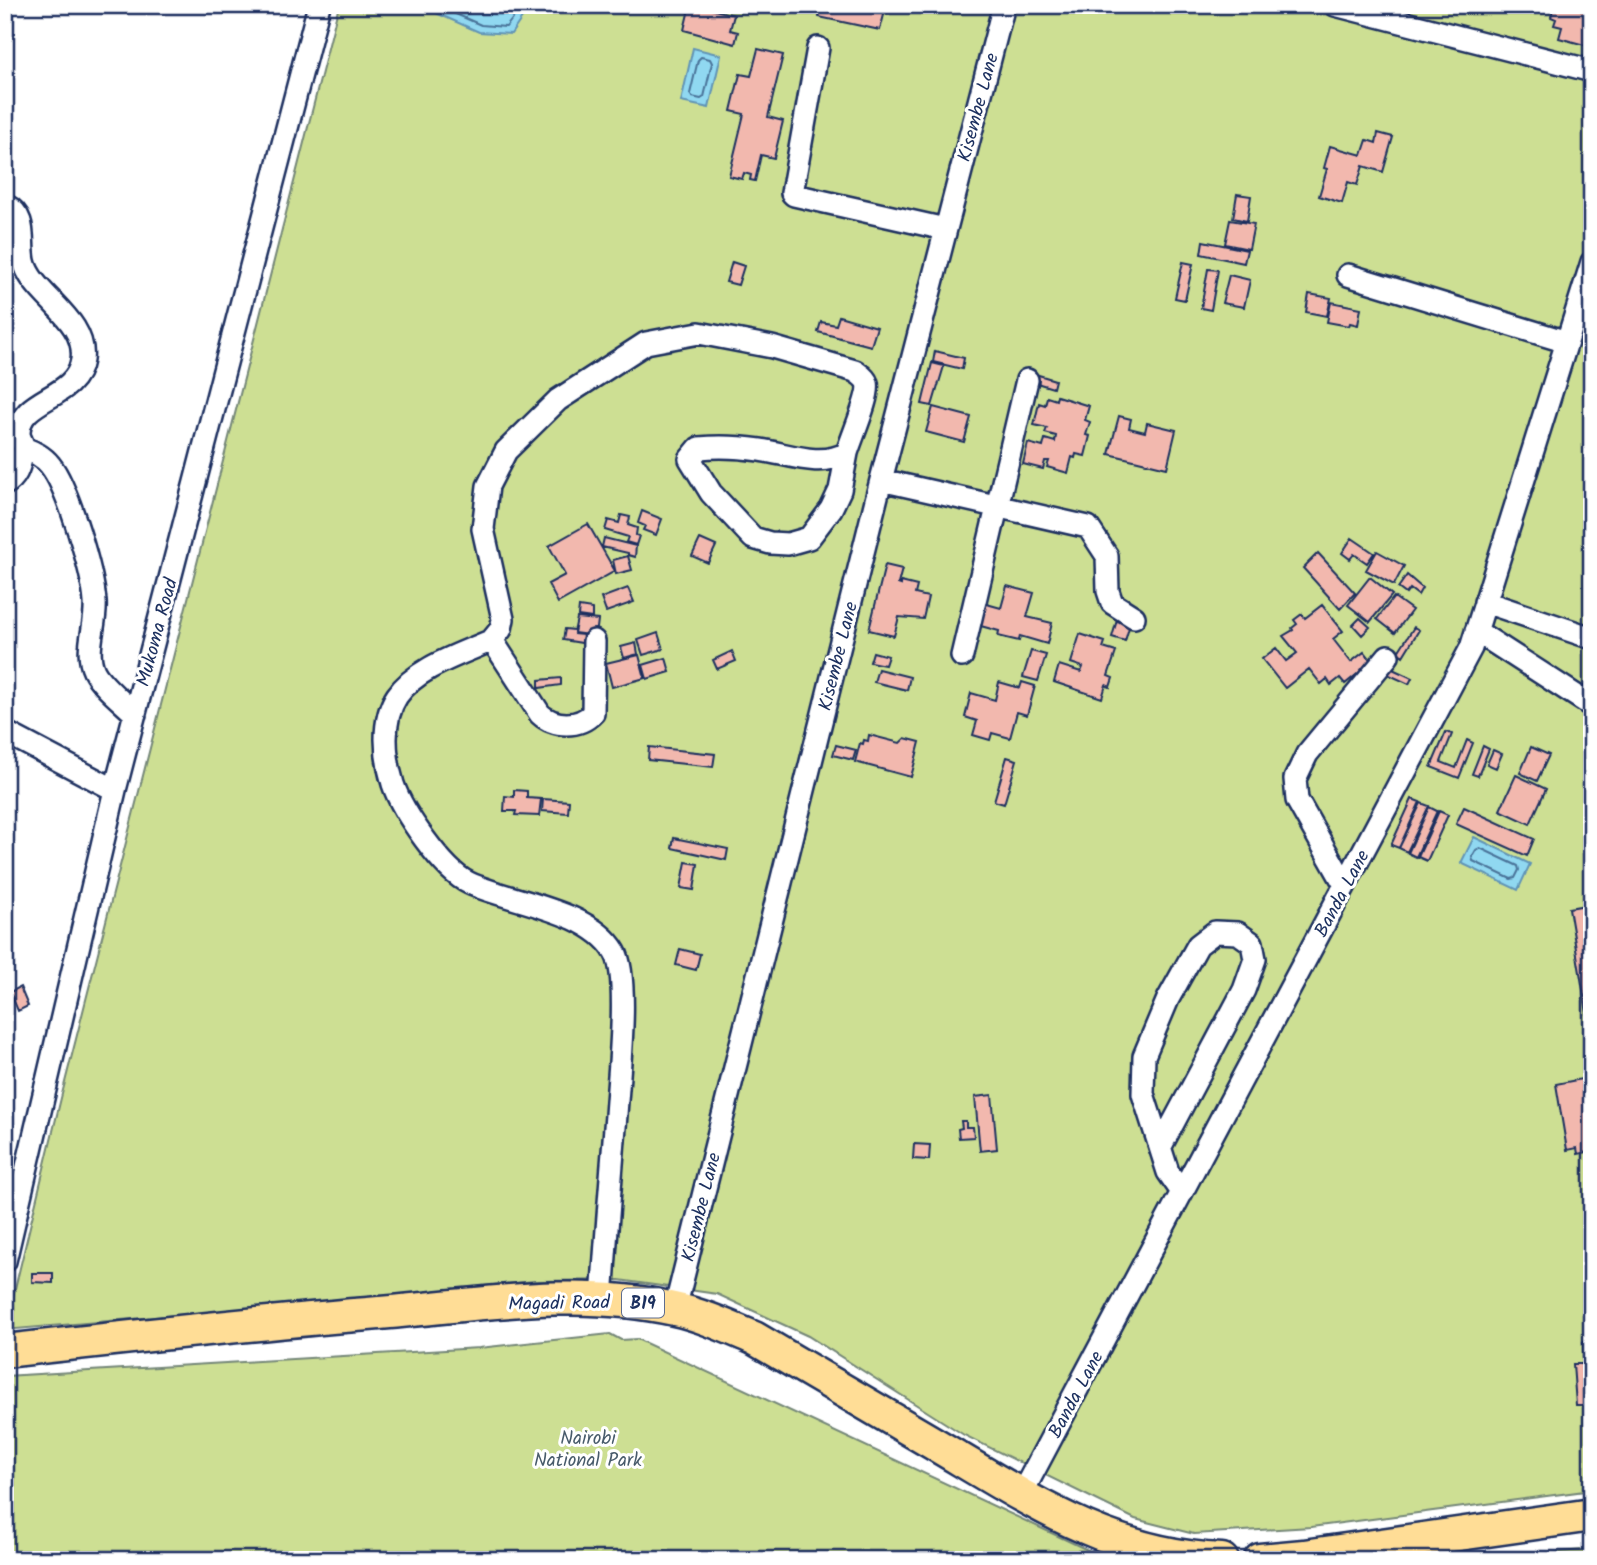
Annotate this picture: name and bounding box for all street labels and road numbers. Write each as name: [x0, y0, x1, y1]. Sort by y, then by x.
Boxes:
street label: Kisembe Lane: [950, 49, 1008, 165]
street label: Mukoma Road: [129, 574, 187, 690]
street label: Kisembe Lane: [811, 598, 867, 714]
street label: Banda Lane: [1307, 845, 1379, 943]
street label: Kisembe Lane: [674, 1149, 730, 1265]
street label: Magadi Road: [508, 1288, 611, 1320]
road number: B19: [622, 1288, 664, 1318]
street label: Banda Lane: [1041, 1346, 1113, 1444]

